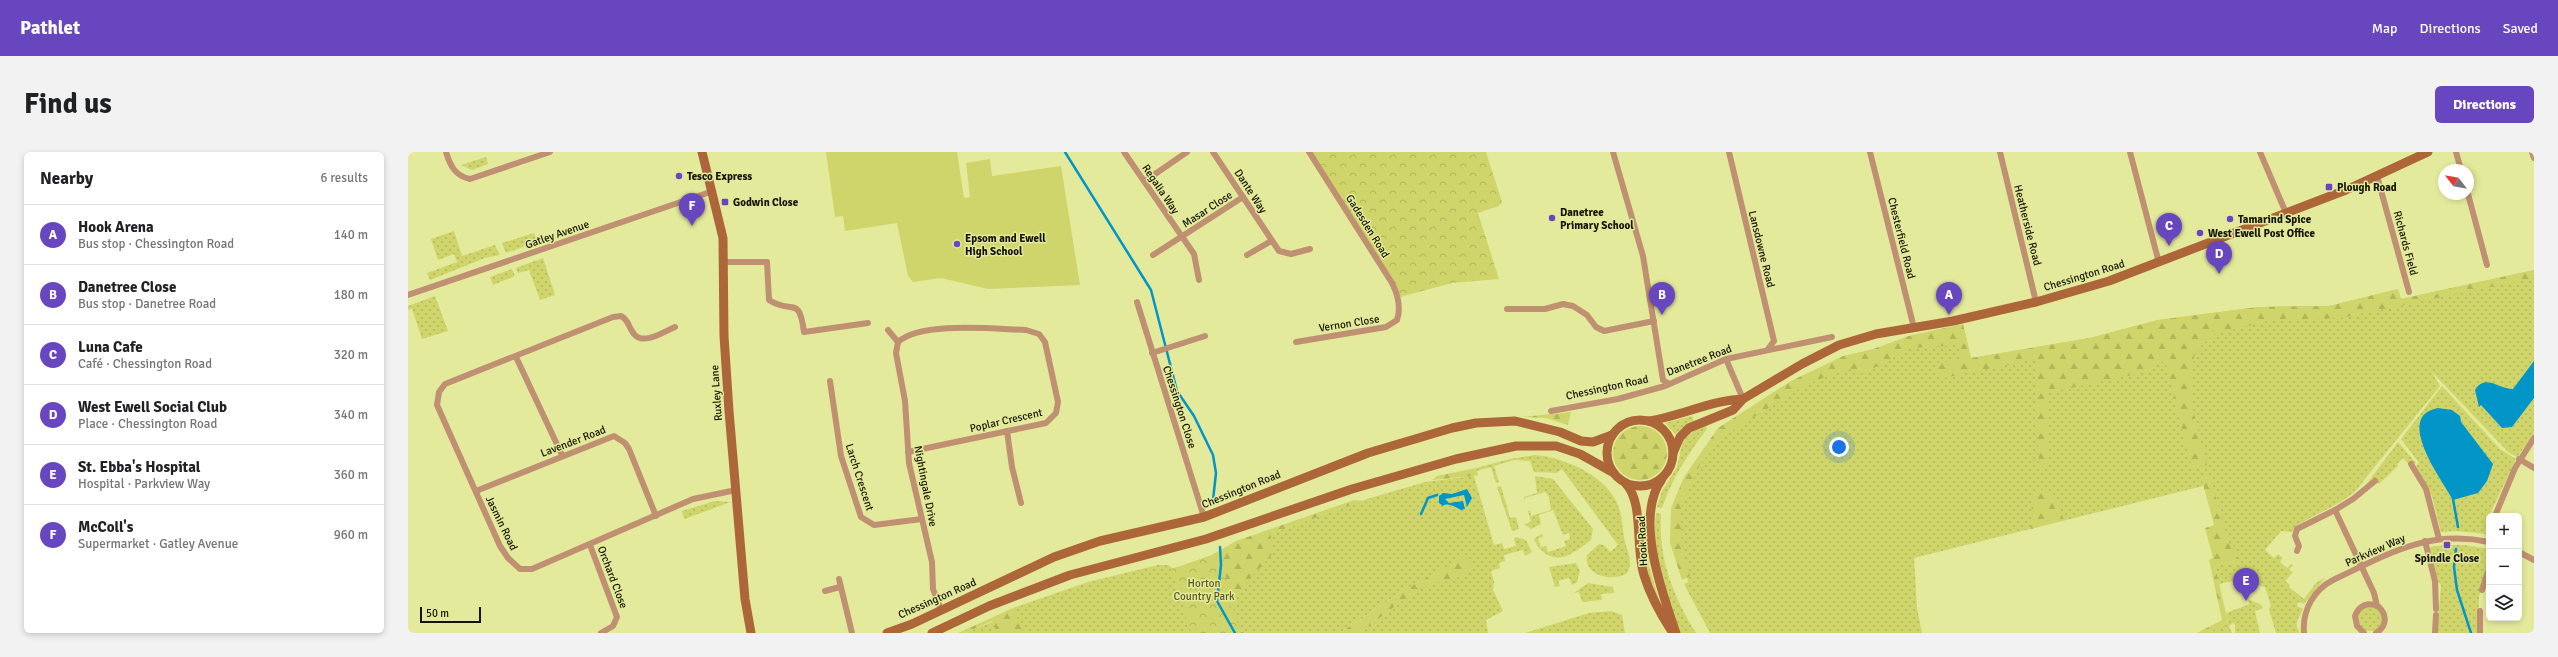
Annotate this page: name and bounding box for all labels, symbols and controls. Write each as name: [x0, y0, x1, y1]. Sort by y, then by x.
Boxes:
text: Pathlet: [20, 16, 80, 40]
text: Map: [2372, 20, 2398, 37]
text: Directions: [2420, 20, 2481, 37]
text: Saved: [2503, 20, 2538, 37]
button: Directions: [2435, 86, 2534, 123]
text: Find us: [24, 87, 112, 121]
street label: Regalia Way: [1139, 162, 1182, 217]
north arrow: [2438, 164, 2474, 200]
street label: Dante Way: [1232, 167, 1270, 216]
text: Nearby: [40, 168, 93, 189]
text: 6 results: [320, 170, 368, 186]
place label: Tesco Express: [687, 170, 752, 183]
marker: Tesco Express: [674, 171, 684, 181]
place label: Plough Road: [2337, 181, 2397, 194]
marker: Plough Road: [2324, 182, 2334, 192]
street label: Heatherside Road: [2011, 183, 2044, 267]
street label: Masar Close: [1180, 188, 1235, 230]
street label: Gadesden Road: [1343, 192, 1392, 260]
pin: F: [679, 193, 705, 226]
place label: Godwin Close: [733, 196, 799, 209]
street label: Chesterfield Road: [1885, 196, 1918, 280]
marker: Godwin Close: [720, 197, 730, 207]
place label: Danetree Primary School: [1560, 206, 1634, 232]
street label: Lansdowne Road: [1746, 209, 1777, 289]
street label: Richards Field: [2391, 209, 2420, 277]
marker: Danetree Primary School: [1547, 213, 1557, 223]
pin: C: [2156, 213, 2182, 246]
place label: Tamarind Spice: [2238, 213, 2312, 226]
marker: Tamarind Spice: [2225, 214, 2235, 224]
street label: Gatley Avenue: [523, 217, 591, 251]
text: Hook Arena: [78, 218, 154, 236]
text: A: [49, 227, 57, 243]
text: 140 m: [334, 227, 368, 243]
place label: West Ewell Post Office: [2208, 227, 2315, 240]
marker: West Ewell Post Office: [2195, 228, 2205, 238]
place label: Epsom and Ewell High School: [965, 232, 1046, 258]
text: Bus stop · Chessington Road: [78, 236, 234, 252]
marker: Epsom and Ewell High School: [952, 239, 962, 249]
pin: D: [2206, 241, 2232, 274]
street label: Chessington Road: [2042, 257, 2126, 294]
text: Danetree Close: [78, 278, 176, 296]
pin: B: [1649, 282, 1675, 315]
pin: A: [1936, 282, 1962, 315]
text: B: [49, 287, 57, 303]
text: 180 m: [334, 287, 368, 303]
text: Bus stop · Danetree Road: [78, 296, 216, 312]
street label: Vernon Close: [1318, 312, 1380, 335]
text: Luna Cafe: [78, 338, 143, 356]
street label: Danetree Road: [1665, 342, 1734, 379]
text: C: [49, 347, 57, 363]
text: 320 m: [334, 347, 368, 363]
text: Café · Chessington Road: [78, 356, 212, 372]
street label: Ruxley Lane: [708, 364, 725, 421]
street label: Chessington Close: [1160, 364, 1199, 450]
street label: Chessington Road: [1565, 372, 1650, 403]
text: West Ewell Social Club: [78, 398, 227, 416]
street label: Poplar Crescent: [969, 406, 1044, 435]
text: D: [49, 407, 57, 423]
text: 340 m: [334, 407, 368, 423]
text: Place · Chessington Road: [78, 416, 217, 432]
street label: Lavender Road: [539, 423, 608, 460]
your location: [1829, 437, 1849, 457]
street label: Larch Crescent: [843, 442, 877, 513]
street label: Nightingale Drive: [911, 445, 940, 528]
text: St. Ebba's Hospital: [78, 458, 201, 476]
text: E: [49, 467, 57, 483]
text: 360 m: [334, 467, 368, 483]
street label: Chessington Road: [1200, 468, 1283, 511]
text: Hospital · Parkview Way: [78, 476, 210, 492]
street label: Jasmin Road: [483, 494, 520, 553]
map controls: [2486, 513, 2522, 621]
button: +: [2486, 513, 2522, 549]
street label: Hook Road: [1635, 515, 1650, 566]
text: McColl's: [78, 518, 133, 536]
text: F: [50, 527, 56, 543]
text: 960 m: [334, 527, 368, 543]
street label: Parkview Way: [2343, 531, 2408, 569]
text: Supermarket · Gatley Avenue: [78, 536, 238, 552]
marker: Spindle Close: [2442, 540, 2452, 550]
street label: Orchard Close: [595, 544, 630, 610]
button: −: [2486, 549, 2522, 585]
place label: Spindle Close: [2415, 552, 2480, 565]
pin: E: [2233, 568, 2259, 601]
street label: Chessington Road: [896, 575, 978, 621]
park label: Horton Country Park: [1173, 577, 1235, 603]
button: layers: [2486, 585, 2522, 621]
scale bar: [420, 605, 481, 624]
text: 50 m: [426, 607, 449, 620]

